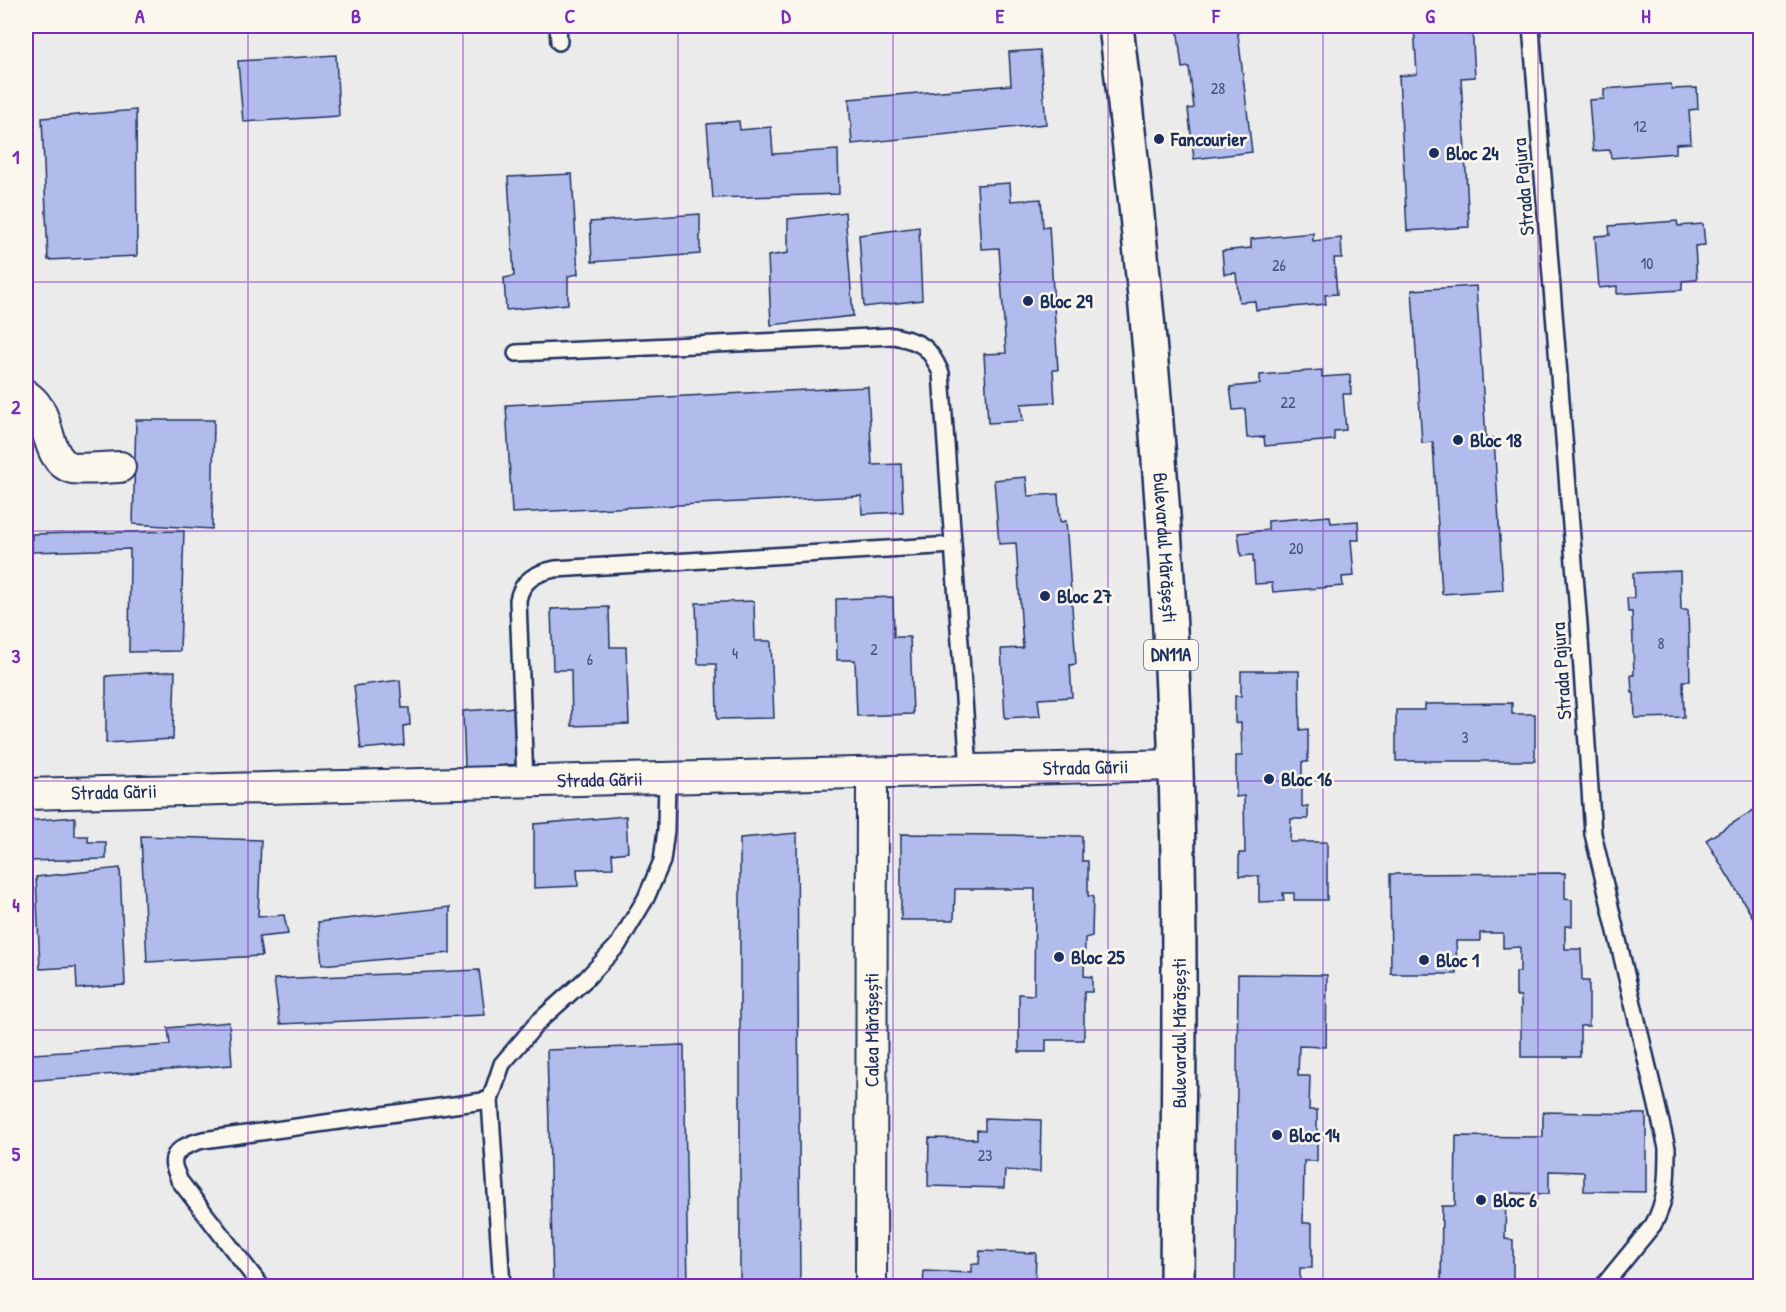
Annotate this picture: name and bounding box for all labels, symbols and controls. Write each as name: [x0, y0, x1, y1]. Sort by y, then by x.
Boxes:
text: A: [135, 2, 145, 29]
text: B: [351, 2, 361, 29]
text: C: [565, 2, 576, 29]
text: D: [781, 2, 791, 29]
text: E: [996, 2, 1005, 29]
text: F: [1211, 2, 1221, 29]
text: G: [1425, 2, 1435, 29]
text: H: [1641, 2, 1651, 29]
house number: 28: [1211, 77, 1225, 99]
house number: 12: [1633, 115, 1647, 137]
place label: Fancourier: [1170, 125, 1247, 152]
marker: Fancourier: [1152, 132, 1166, 146]
street label: Strada Pajura: [1505, 137, 1540, 237]
place label: Bloc 24: [1446, 139, 1499, 166]
text: 1: [12, 143, 20, 170]
marker: Bloc 24: [1427, 146, 1441, 160]
house number: 10: [1641, 252, 1653, 274]
house number: 26: [1272, 254, 1286, 276]
place label: Bloc 29: [1040, 287, 1093, 314]
marker: Bloc 29: [1021, 294, 1035, 308]
house number: 22: [1281, 391, 1296, 413]
text: 2: [11, 393, 21, 420]
place label: Bloc 18: [1470, 426, 1522, 453]
marker: Bloc 18: [1451, 433, 1465, 447]
street label: Bulevardul Mărășești: [1147, 471, 1184, 624]
house number: 20: [1289, 537, 1303, 559]
place label: Bloc 27: [1057, 582, 1112, 609]
marker: Bloc 27: [1038, 589, 1052, 603]
street label: Strada Pajura: [1544, 621, 1577, 721]
house number: 8: [1658, 632, 1665, 654]
house number: 2: [870, 638, 878, 660]
road number: DN11A: [1144, 640, 1198, 670]
text: 3: [12, 642, 21, 669]
house number: 4: [732, 642, 738, 664]
house number: 6: [587, 648, 593, 670]
house number: 3: [1461, 726, 1469, 748]
street label: Strada Gării: [1042, 752, 1129, 781]
street label: Strada Gării: [556, 764, 643, 794]
place label: Bloc 16: [1281, 765, 1332, 792]
marker: Bloc 16: [1262, 772, 1276, 786]
street label: Strada Gării: [71, 777, 157, 806]
text: 4: [12, 891, 20, 918]
place label: Bloc 25: [1071, 943, 1125, 970]
place label: Bloc 1: [1436, 946, 1479, 973]
marker: Bloc 25: [1052, 950, 1066, 964]
marker: Bloc 1: [1417, 953, 1431, 967]
street label: Bulevardul Mărășești: [1165, 958, 1192, 1108]
street label: Calea Mărășești: [857, 973, 885, 1087]
place label: Bloc 14: [1289, 1121, 1340, 1148]
marker: Bloc 14: [1270, 1128, 1284, 1142]
text: 5: [12, 1140, 21, 1167]
house number: 23: [978, 1144, 992, 1166]
place label: Bloc 6: [1493, 1186, 1537, 1213]
marker: Bloc 6: [1474, 1193, 1488, 1207]

